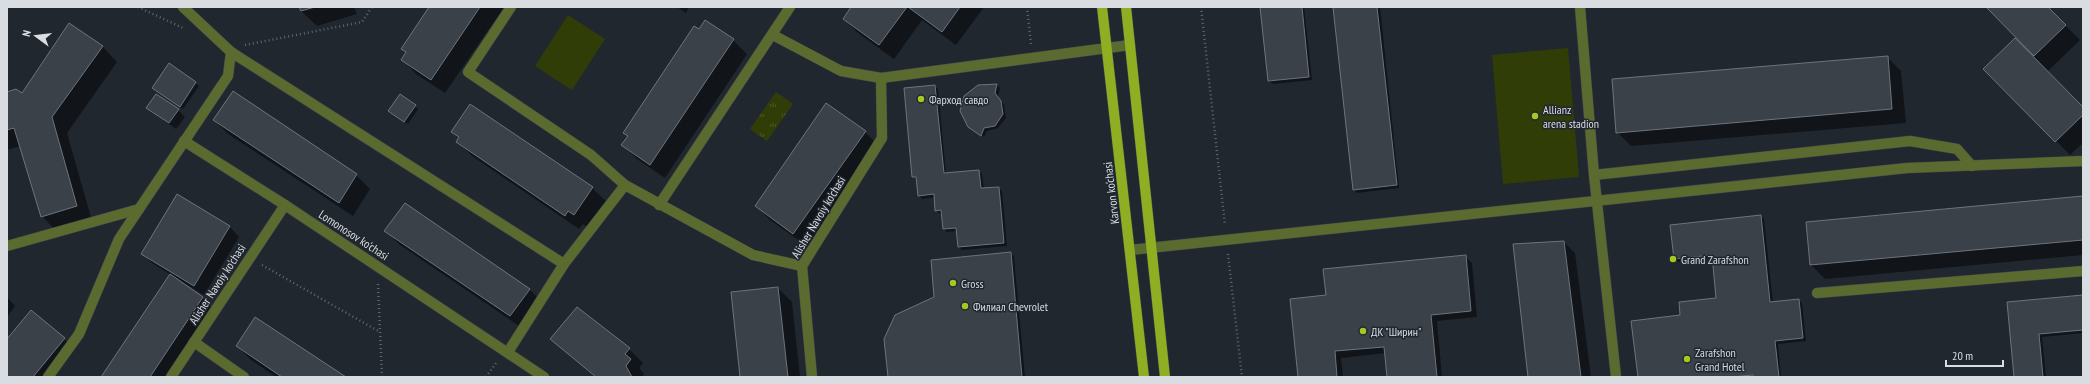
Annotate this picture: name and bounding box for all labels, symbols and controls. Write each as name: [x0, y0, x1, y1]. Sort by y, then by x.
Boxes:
north arrow: [16, 16, 56, 56]
text: N: [19, 29, 34, 38]
place label: Фарход савдо: [929, 92, 989, 107]
marker: Фарход савдо: [916, 94, 926, 104]
place label: Allianz arena stadion: [1543, 102, 1599, 131]
marker: Allianz arena stadion: [1530, 111, 1540, 121]
street label: Karvon ko'chasi: [1100, 161, 1122, 225]
street label: Alisher Navoiy ko'chasi: [788, 173, 848, 261]
street label: Lomonosov ko'chasi: [316, 207, 392, 263]
street label: Alisher Navoiy ko'chasi: [185, 241, 249, 327]
place label: Grand Zarafshon: [1681, 252, 1749, 267]
marker: Grand Zarafshon: [1668, 254, 1678, 264]
place label: Gross: [961, 276, 984, 291]
marker: Gross: [948, 278, 958, 288]
place label: Филиал Chevrolet: [973, 299, 1049, 314]
marker: Филиал Chevrolet: [960, 301, 970, 311]
place label: ДК "Ширин": [1371, 324, 1422, 339]
marker: ДК "Ширин": [1358, 326, 1368, 336]
scale bar: [1946, 342, 2003, 368]
place label: Zarafshon Grand Hotel: [1695, 345, 1745, 374]
text: 20 m: [1952, 348, 1973, 363]
marker: Zarafshon Grand Hotel: [1682, 354, 1692, 364]

